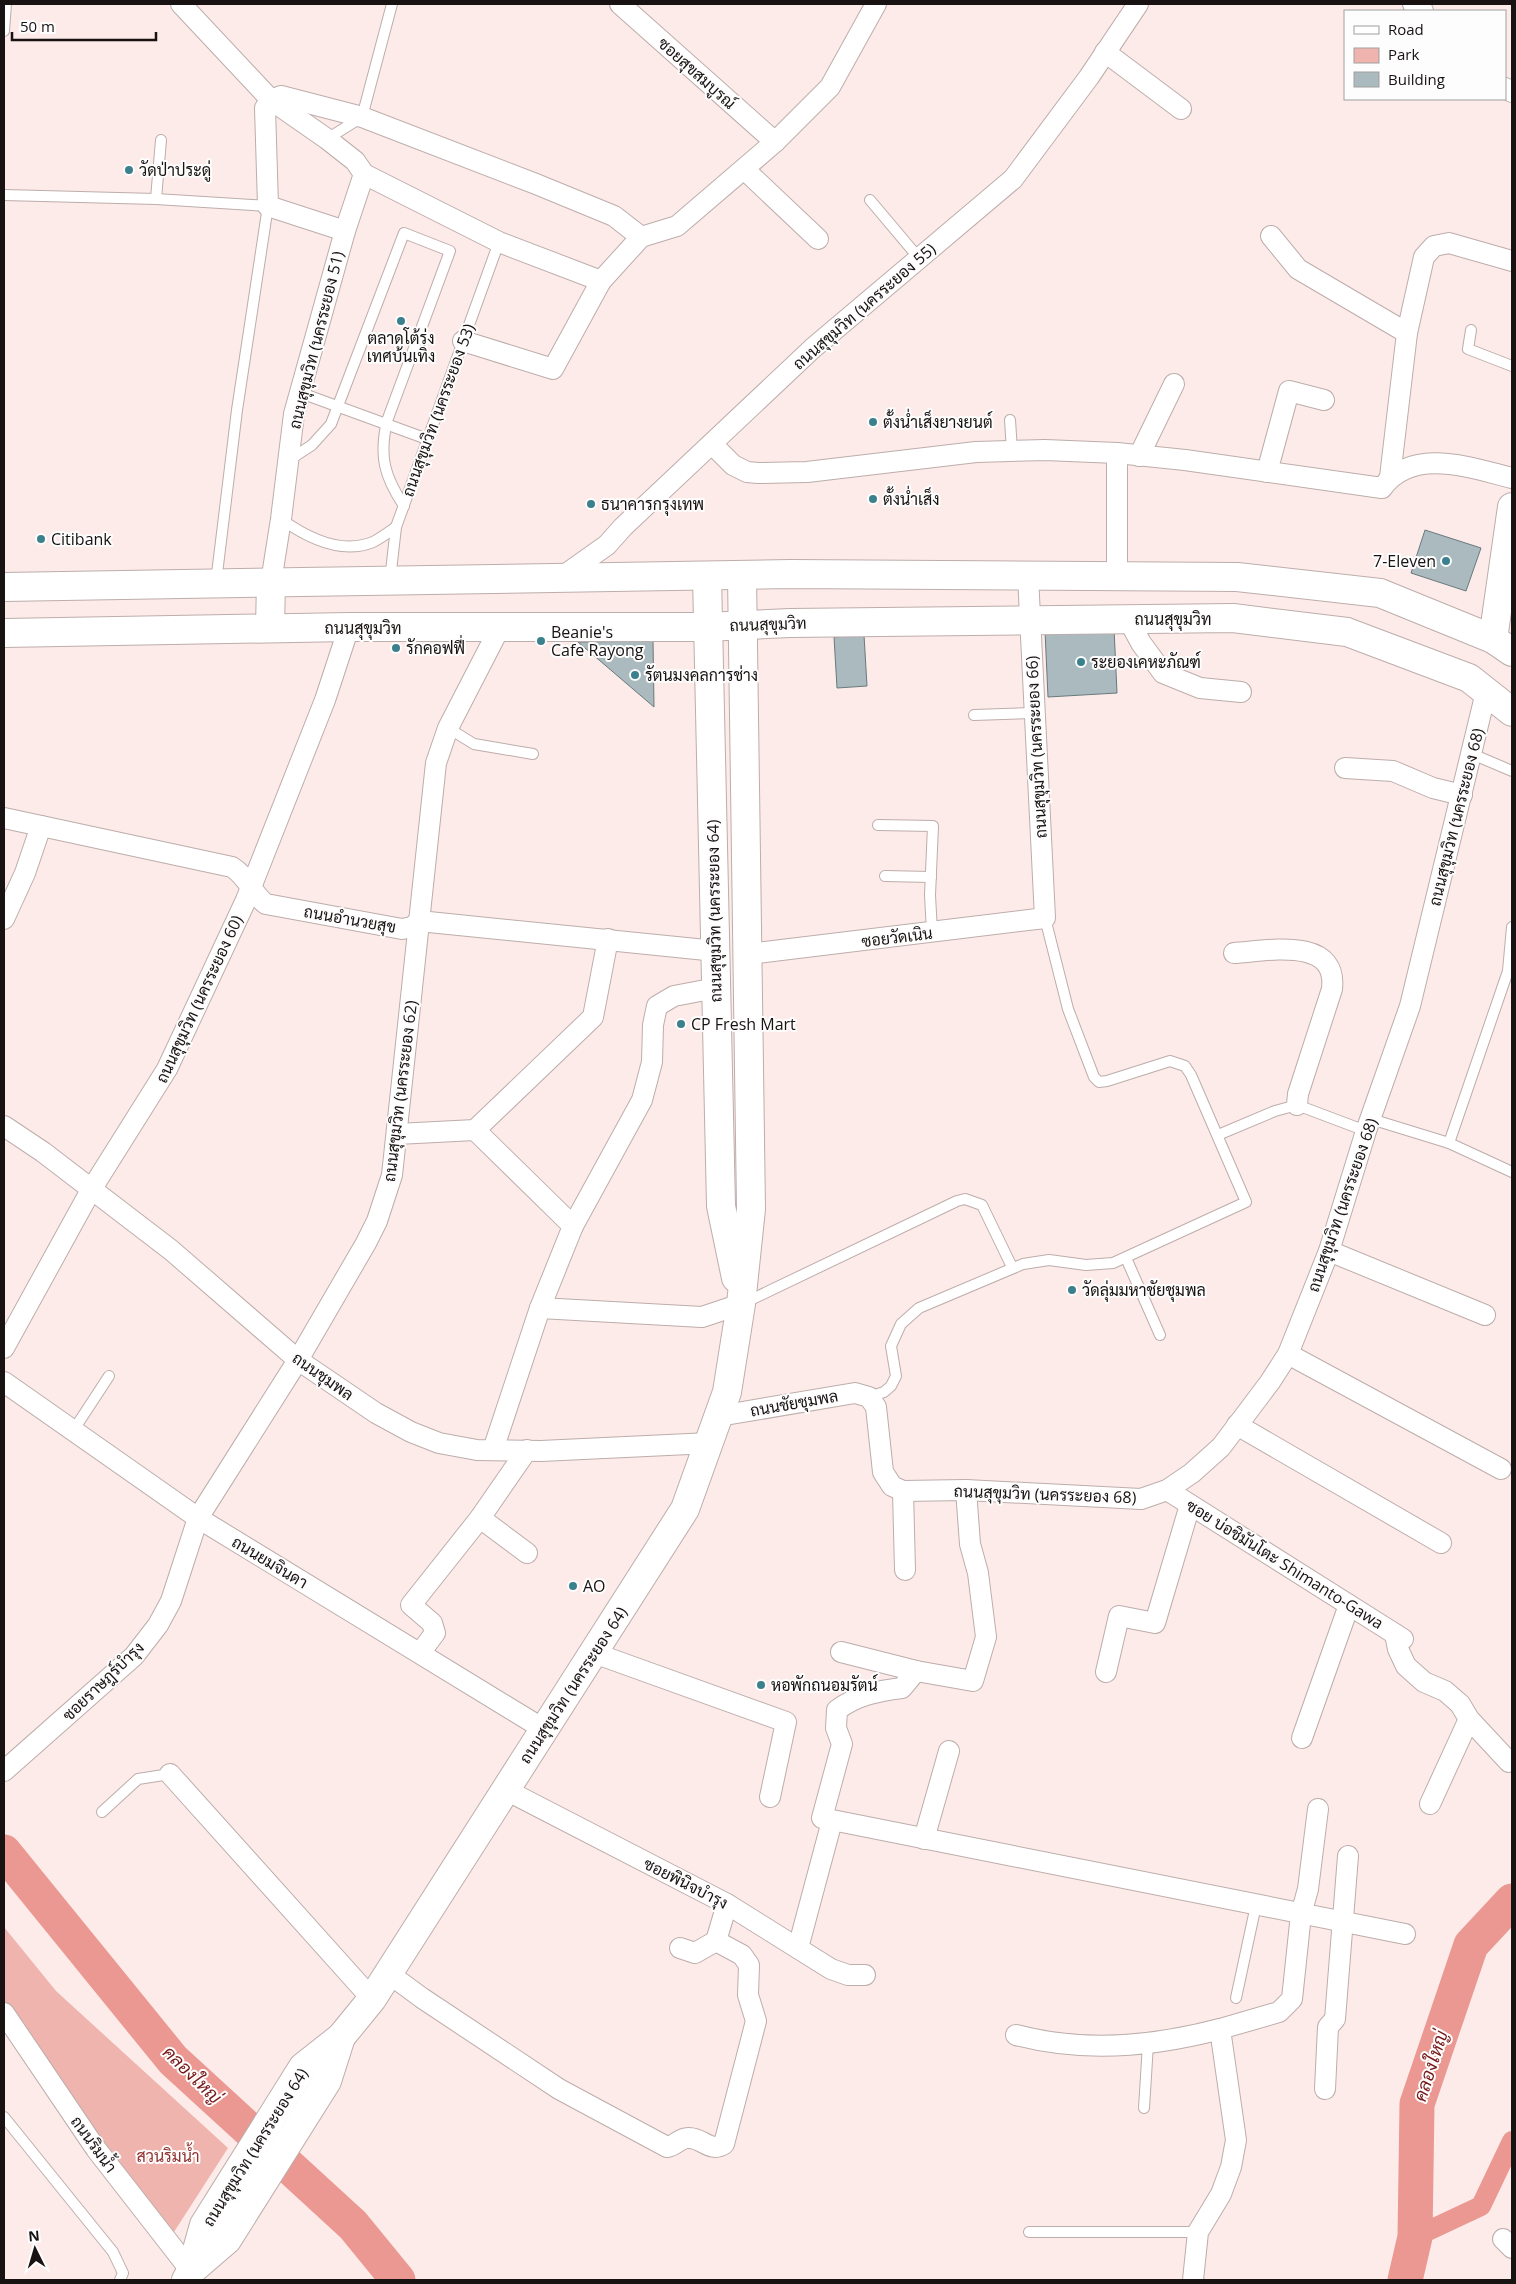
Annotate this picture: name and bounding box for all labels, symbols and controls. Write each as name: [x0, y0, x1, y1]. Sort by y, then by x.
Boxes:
scale bar: [12, 10, 156, 42]
legend: [1344, 10, 1506, 100]
text: 50 m: [20, 16, 55, 36]
text: Road: [1388, 19, 1424, 39]
street label: ซอยสุขสมบูรณ์: [653, 31, 741, 115]
text: Park: [1388, 44, 1419, 64]
text: Building: [1388, 69, 1445, 89]
place label: วัดป่าประดู่: [139, 159, 211, 182]
marker: วัดป่าประดู่: [123, 164, 135, 176]
street label: ถนนสุขุมวิท (นครระยอง 55): [788, 238, 941, 375]
street label: ถนนสุขุมวิท (นครระยอง 51): [283, 248, 350, 432]
marker: ตลาดโต้รุ่ง เทศบ้นเทิง: [395, 315, 407, 327]
street label: ถนนสุขุมวิท (นครระยอง 53): [396, 320, 481, 500]
place label: ตลาดโต้รุ่ง เทศบ้นเทิง: [367, 327, 435, 367]
place label: ตั้งน่ำเส็งยางยนต์: [883, 408, 993, 433]
marker: ตั้งน่ำเส็งยางยนต์: [867, 416, 879, 428]
place label: ตั้งน่ำเส็ง: [883, 485, 939, 510]
place label: ธนาคารกรุงเทพ: [601, 493, 704, 516]
marker: ตั้งน่ำเส็ง: [867, 493, 879, 505]
marker: ธนาคารกรุงเทพ: [585, 498, 597, 510]
place label: Citibank: [51, 528, 112, 550]
marker: Citibank: [35, 533, 47, 545]
place label: 7-Eleven: [1373, 550, 1436, 572]
marker: 7-Eleven: [1440, 555, 1452, 567]
street label: ถนนสุขุมวิท: [1135, 608, 1212, 631]
street label: ถนนสุขุมวิท: [729, 612, 807, 637]
street label: ถนนสุขุมวิท: [325, 617, 402, 640]
place label: Beanie's Cafe Rayong: [551, 621, 644, 661]
place label: รักคอฟฟี่: [406, 634, 465, 659]
marker: Beanie's Cafe Rayong: [535, 635, 547, 647]
marker: รักคอฟฟี่: [390, 642, 402, 654]
place label: ระยองเคหะภัณฑ์: [1091, 650, 1201, 673]
street label: ถนนสุขุมวิท (นครระยอง 66): [1020, 655, 1053, 839]
marker: ระยองเคหะภัณฑ์: [1075, 656, 1087, 668]
place label: รัตนมงคลการช่าง: [645, 664, 758, 686]
marker: รัตนมงคลการช่าง: [629, 669, 641, 681]
street label: ถนนสุขุมวิท (นครระยอง 68): [1423, 725, 1490, 909]
street label: ถนนสุขุมวิท (นครระยอง 64): [701, 819, 728, 1003]
street label: ถนนอำนวยสุข: [302, 900, 398, 939]
street label: ถนนสุขุมวิท (นครระยอง 60): [150, 911, 249, 1087]
street label: ซอยวัดเนิน: [860, 922, 934, 952]
street label: ถนนสุขุมวิท (นครระยอง 62): [378, 999, 423, 1183]
place label: CP Fresh Mart: [691, 1013, 796, 1035]
marker: CP Fresh Mart: [675, 1018, 687, 1030]
street label: ถนนสุขุมวิท (นครระยอง 68): [1302, 1115, 1383, 1295]
place label: วัดลุ่มมหาชัยชุมพล: [1082, 1279, 1206, 1302]
marker: วัดลุ่มมหาชัยชุมพล: [1066, 1284, 1078, 1296]
street label: ถนนชุมพล: [287, 1347, 358, 1406]
street label: ถนนชัยชุมพล: [748, 1384, 840, 1423]
street label: ถนนสุขุมวิท (นครระยอง 68): [953, 1480, 1137, 1509]
street label: ซอย บ่อชิมันโตะ Shimanto-Gawa: [1182, 1494, 1388, 1634]
street label: ถนนยมจินดา: [228, 1531, 312, 1593]
place label: AO: [583, 1575, 606, 1597]
marker: AO: [567, 1580, 579, 1592]
street label: ถนนสุขุมวิท (นครระยอง 64): [514, 1602, 633, 1768]
street label: ซอยราษฎร์บำรุง: [57, 1636, 149, 1726]
place label: หอพักถนอมรัตน์: [771, 1673, 878, 1696]
marker: หอพักถนอมรัตน์: [755, 1679, 767, 1691]
street label: ซอยพินิจบำรุง: [640, 1852, 732, 1915]
water label: คลองใหญ่: [1407, 2026, 1453, 2104]
water label: คลองใหญ่: [158, 2040, 228, 2109]
street label: ถนนสุขุมวิท (นครระยอง 64): [197, 2063, 314, 2231]
street label: ถนนริมน้ำ: [66, 2109, 124, 2177]
park label: สวนริมน้ำ: [136, 2142, 200, 2167]
north arrow: [10, 2224, 60, 2274]
text: N: [27, 2226, 40, 2246]

